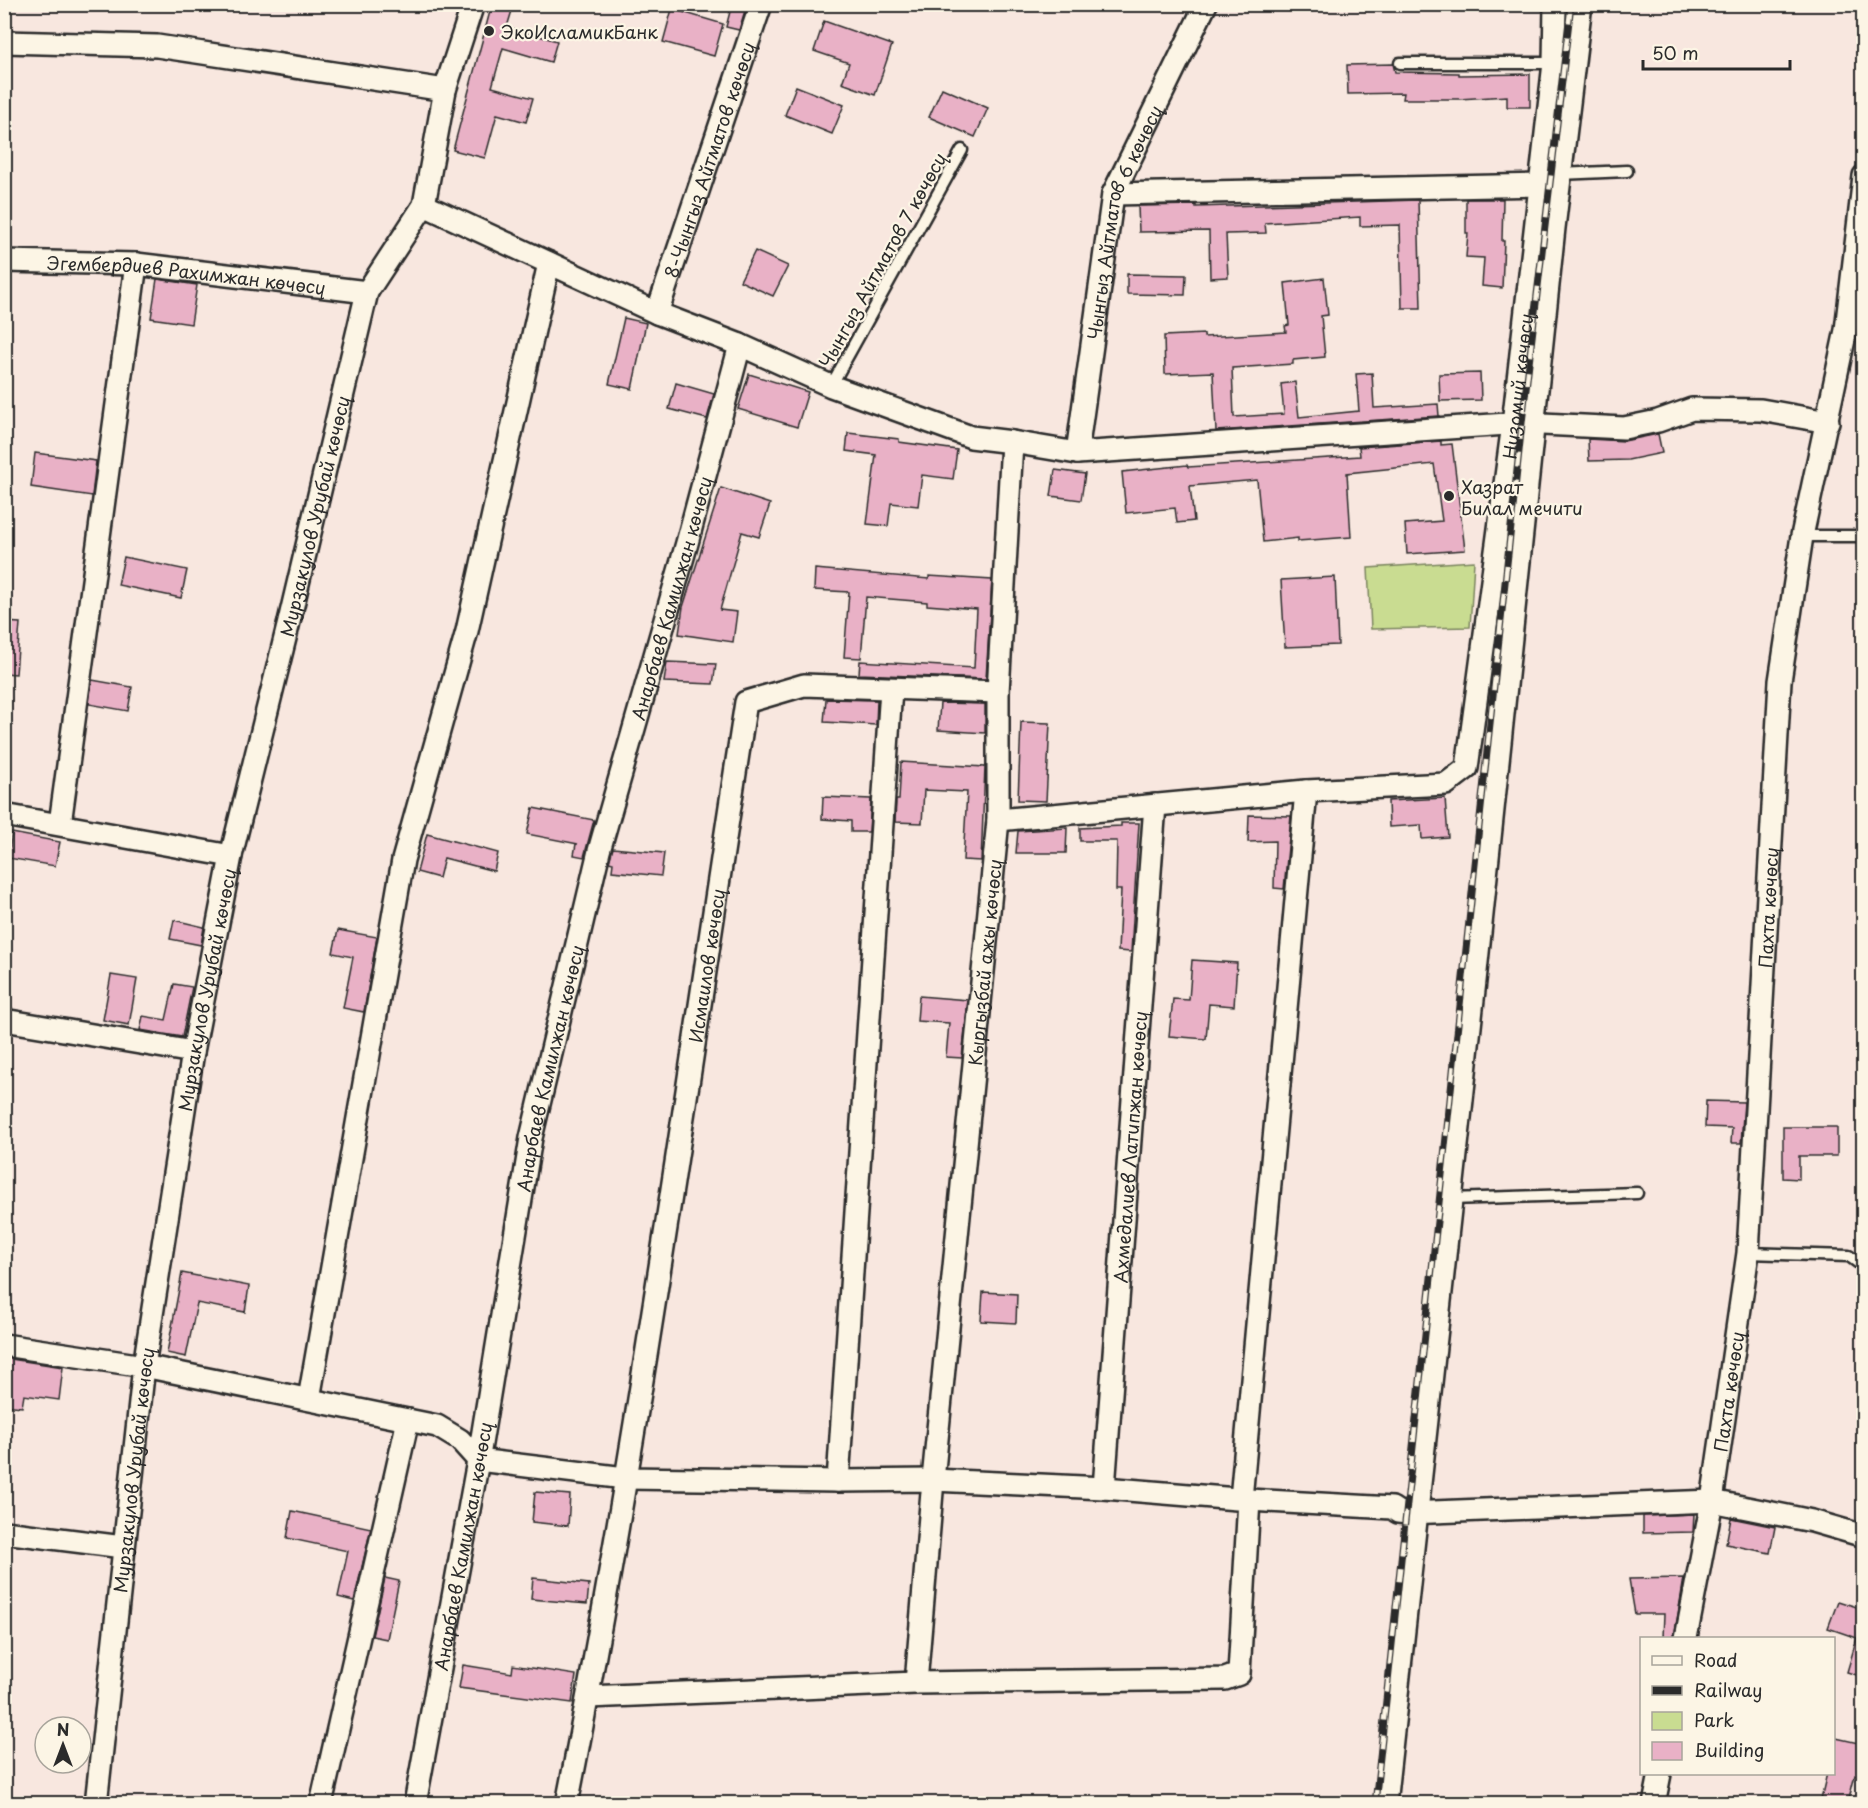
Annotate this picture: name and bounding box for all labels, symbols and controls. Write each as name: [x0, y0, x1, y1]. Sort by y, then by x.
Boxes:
place label: ЭкоИсламикБанк: [501, 18, 658, 45]
marker: ЭкоИсламикБанк: [482, 24, 496, 38]
scale bar: [1643, 33, 1790, 71]
street label: 8-Чынгыз Айтматов көчөсү: [656, 37, 761, 281]
text: 50 m: [1652, 39, 1699, 66]
street label: Чынгыз Айтматов 6 көчөсү: [1079, 100, 1168, 341]
street label: Чынгыз Айтматов 7 көчөсү: [811, 147, 953, 372]
street label: Эгембердиев Рахимжан көчөсү: [47, 248, 328, 300]
street label: Низомий көчөсү: [1495, 311, 1539, 461]
street label: Мурзакулов Урубай көчөсү: [272, 392, 356, 639]
street label: Анарбаев Камилжан көчөсү: [624, 472, 718, 723]
place label: Хазрат Билал мечити: [1461, 473, 1583, 521]
marker: Хазрат Билал мечити: [1442, 489, 1456, 503]
street label: Пахта көчөсү: [1750, 846, 1784, 969]
street label: Кыргызбай ажы көчөсү: [960, 857, 1008, 1067]
street label: Мурзакулов Урубай көчөсү: [170, 865, 242, 1113]
street label: Исмаилов көчөсү: [681, 886, 731, 1044]
street label: Анарбаев Камилжан көчөсү: [509, 942, 590, 1194]
street label: Ахмедалиев Латипжан көчөсү: [1106, 1009, 1153, 1284]
street label: Пахта көчөсү: [1706, 1329, 1750, 1454]
street label: Мурзакулов Урубай көчөсү: [106, 1345, 160, 1594]
street label: Анарбаев Камилжан көчөсү: [426, 1419, 498, 1673]
legend: [1640, 1637, 1835, 1775]
text: Road: [1694, 1646, 1738, 1673]
text: Railway: [1694, 1676, 1762, 1703]
text: Park: [1694, 1706, 1734, 1733]
north arrow: [33, 1715, 93, 1775]
text: N: [57, 1717, 69, 1741]
text: Building: [1694, 1736, 1764, 1763]

